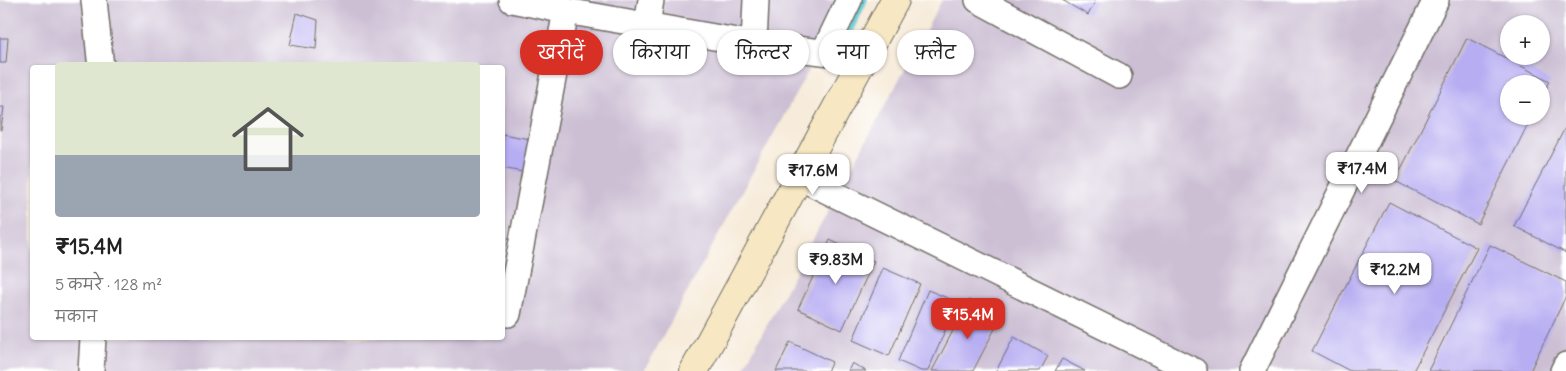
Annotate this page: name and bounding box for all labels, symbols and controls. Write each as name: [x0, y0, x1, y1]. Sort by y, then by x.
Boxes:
map controls: [1500, 15, 1550, 125]
button: +: [1500, 15, 1550, 65]
chip: खरीदें: [520, 30, 603, 75]
chip: किराया: [613, 30, 707, 75]
chip: फ़िल्टर: [717, 30, 809, 75]
chip: नया: [819, 30, 887, 75]
chip: फ़्लैट: [897, 30, 974, 75]
button: −: [1500, 75, 1550, 125]
icon: home: [223, 94, 313, 184]
pin: ₹17.4M: [1321, 152, 1403, 194]
pin: ₹17.6M: [772, 154, 854, 196]
text: ₹17.4M: [1337, 158, 1387, 178]
text: ₹17.6M: [788, 160, 838, 180]
text: ₹15.4M: [55, 233, 123, 260]
pin: ₹9.83M: [795, 242, 877, 285]
text: ₹9.83M: [809, 249, 863, 269]
pin: ₹12.2M: [1354, 252, 1436, 295]
text: ₹12.2M: [1369, 259, 1421, 279]
text: 5 कमरे · 128 m²: [55, 274, 162, 294]
pin: ₹15.4M: [927, 298, 1009, 340]
text: ₹15.4M: [942, 304, 994, 324]
text: मकान: [55, 306, 97, 326]

